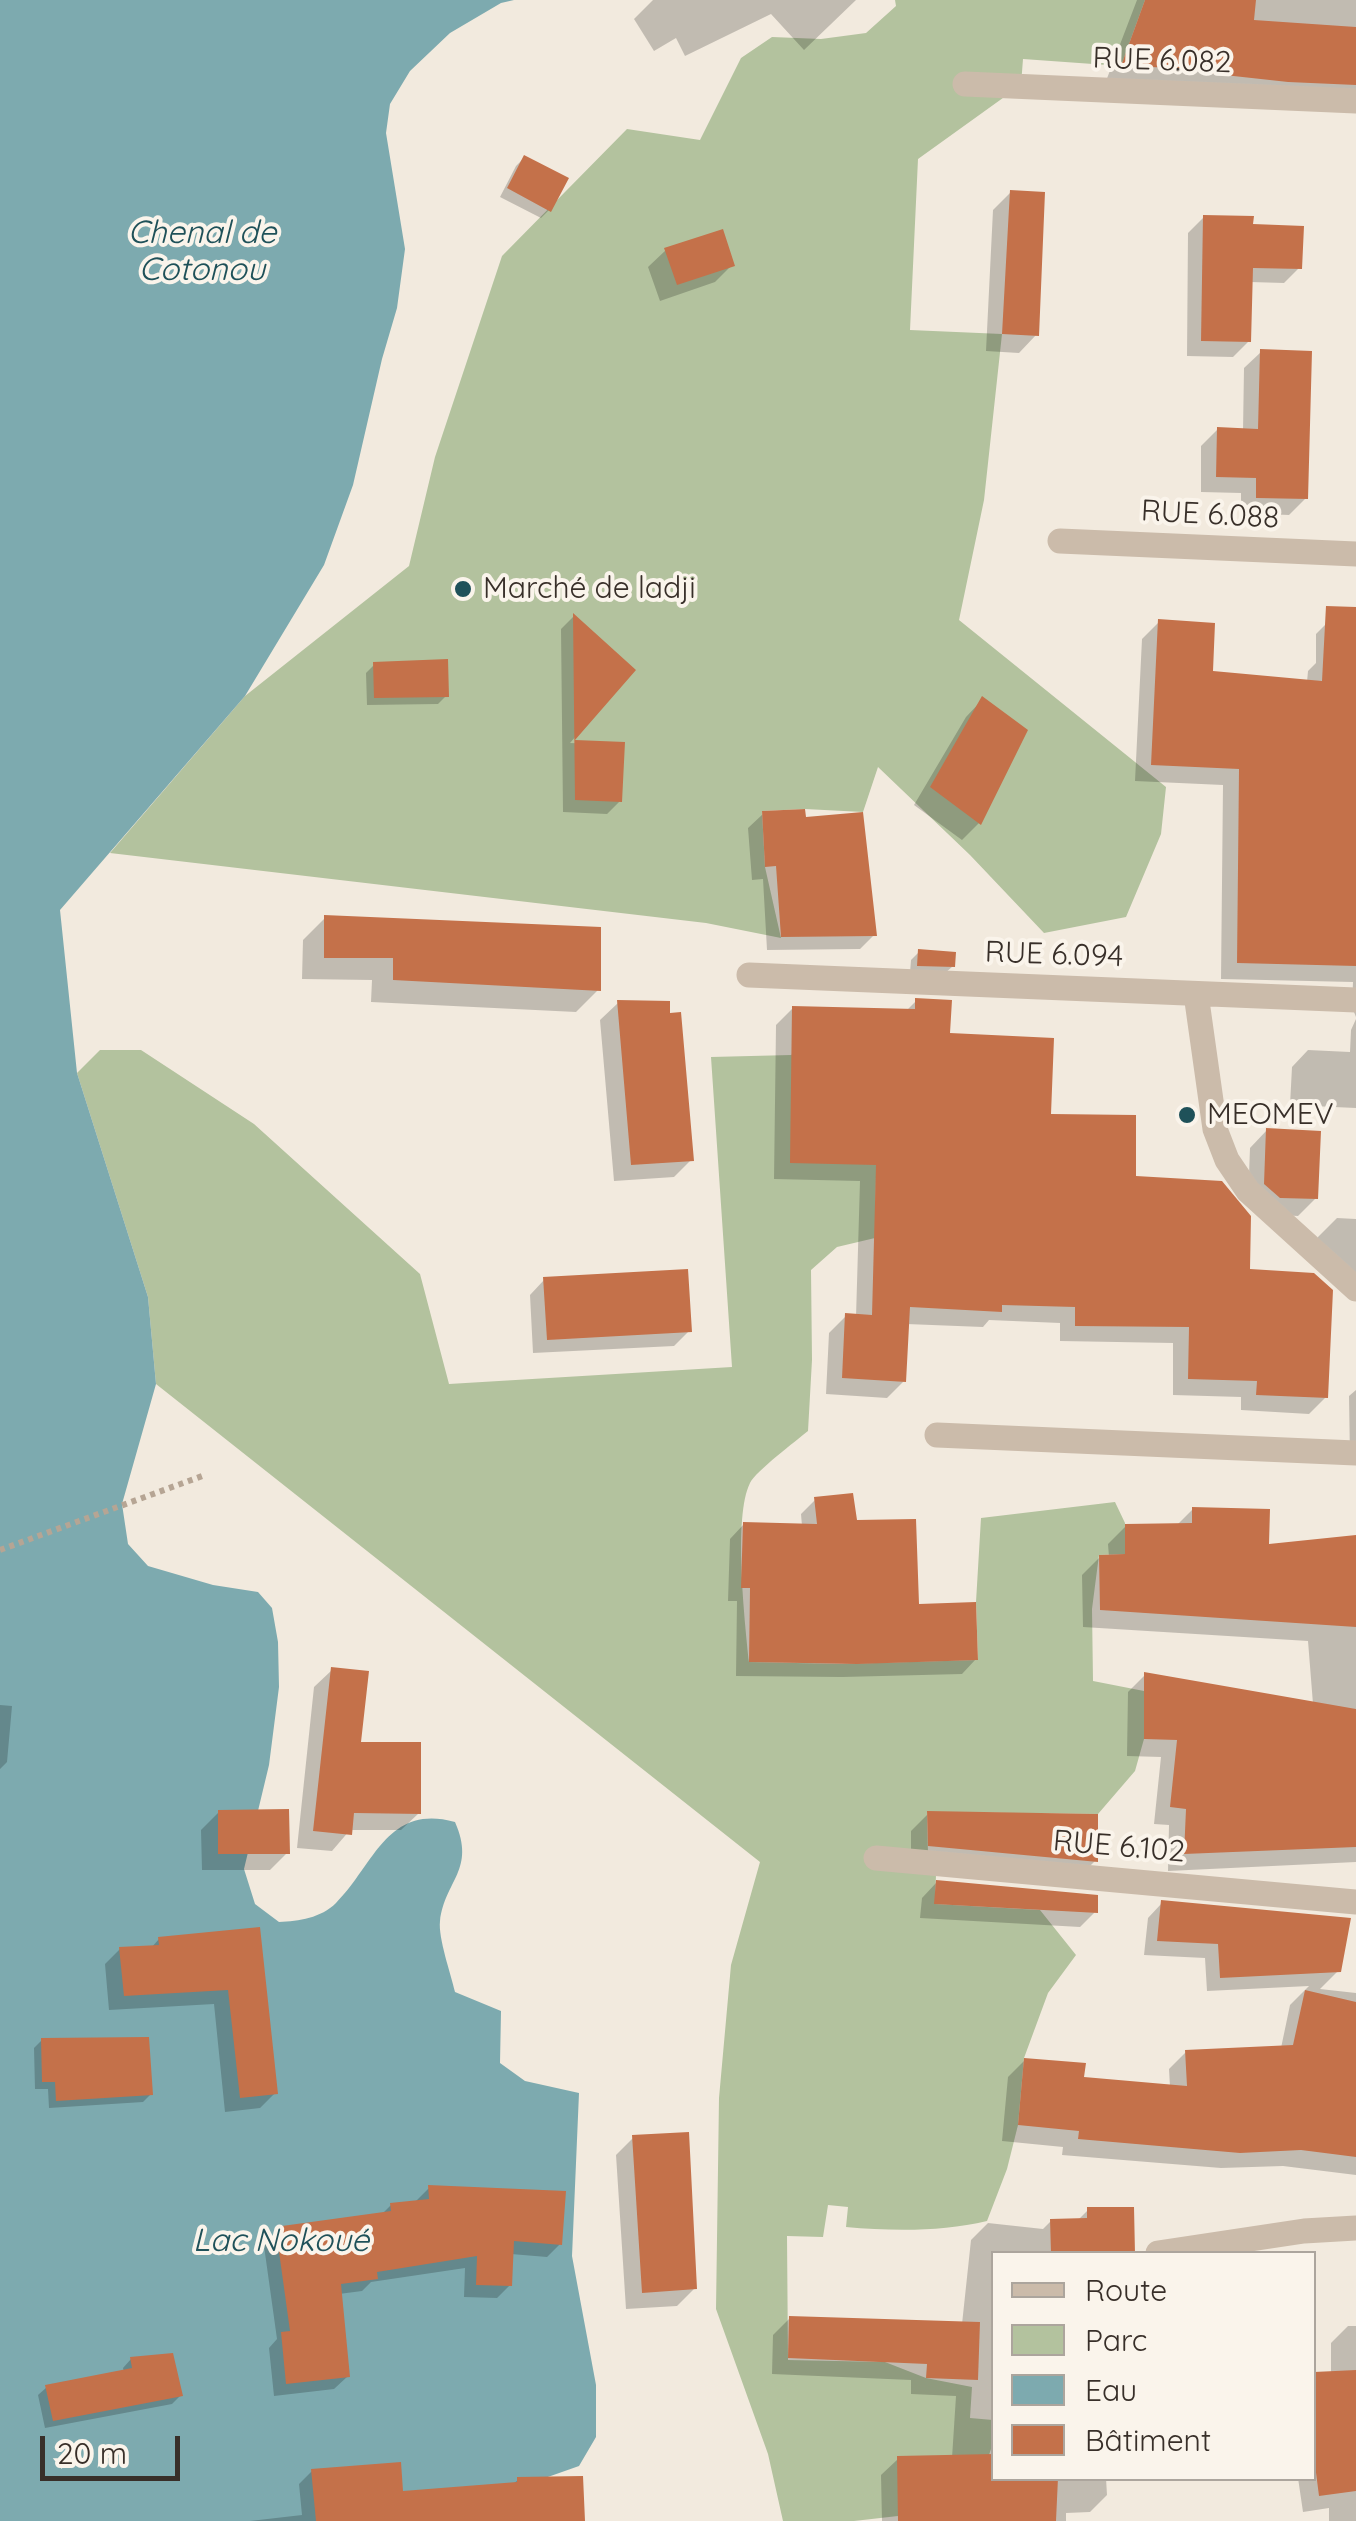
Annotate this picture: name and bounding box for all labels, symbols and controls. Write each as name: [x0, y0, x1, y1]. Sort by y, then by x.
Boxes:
street label: RUE 6.082: [1092, 41, 1232, 81]
water label: Chenal de Cotonou: [128, 214, 276, 289]
street label: RUE 6.088: [1140, 493, 1280, 537]
place label: Marché de ladji: [483, 571, 696, 607]
marker: Marché de ladji: [452, 578, 474, 600]
street label: RUE 6.094: [984, 935, 1124, 975]
place label: MEOMEV: [1207, 1097, 1334, 1133]
marker: MEOMEV: [1176, 1104, 1198, 1126]
street label: RUE 6.102: [1051, 1823, 1187, 1871]
water label: Lac Nokoué: [193, 2222, 369, 2260]
legend: [991, 2251, 1316, 2481]
text: Route: [1085, 2271, 1167, 2309]
text: Parc: [1085, 2321, 1147, 2359]
text: Eau: [1085, 2371, 1137, 2409]
scale bar: [45, 2416, 185, 2478]
text: Bâtiment: [1085, 2421, 1211, 2459]
text: 20 m: [57, 2434, 127, 2472]

